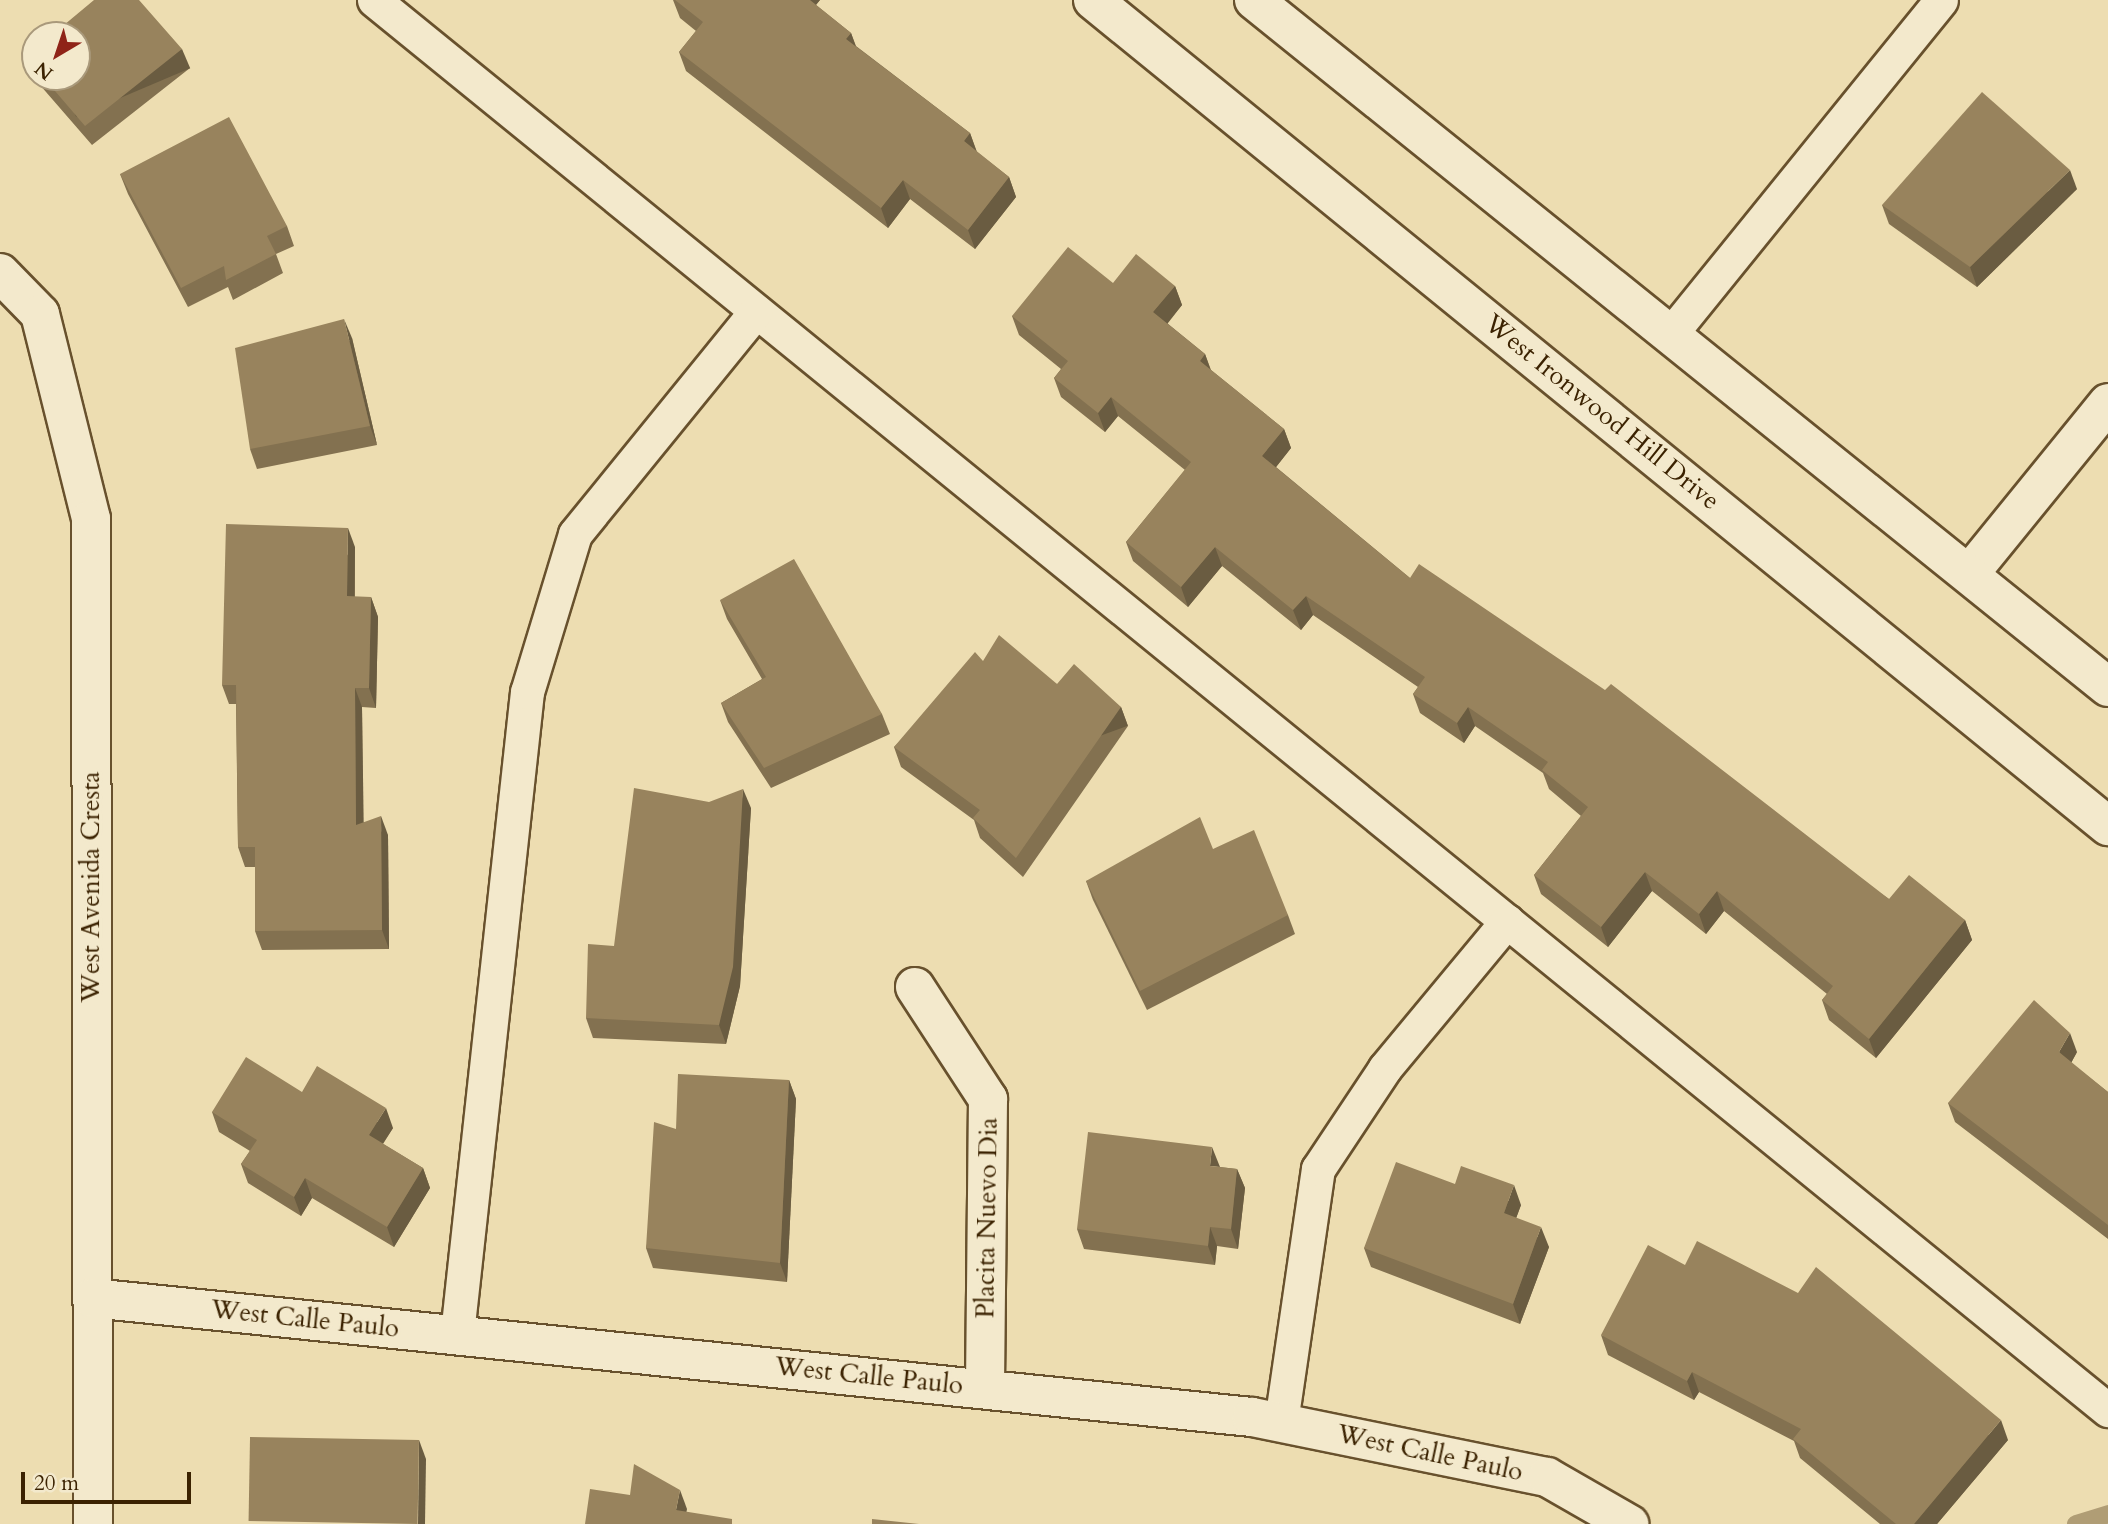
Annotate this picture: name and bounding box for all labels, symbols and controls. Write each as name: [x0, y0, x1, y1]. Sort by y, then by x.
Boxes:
north arrow: [21, 21, 91, 91]
text: N: [29, 55, 59, 86]
street label: West Ironwood Hill Drive: [1478, 308, 1726, 516]
street label: West Avenida Cresta: [75, 771, 107, 1003]
street label: Placita Nuevo Dia: [970, 1117, 1004, 1319]
street label: West Calle Paulo: [209, 1294, 401, 1344]
street label: West Calle Paulo: [773, 1351, 965, 1401]
street label: West Calle Paulo: [1334, 1418, 1526, 1488]
scale bar: [24, 1458, 194, 1502]
text: 20 m: [34, 1469, 79, 1498]

